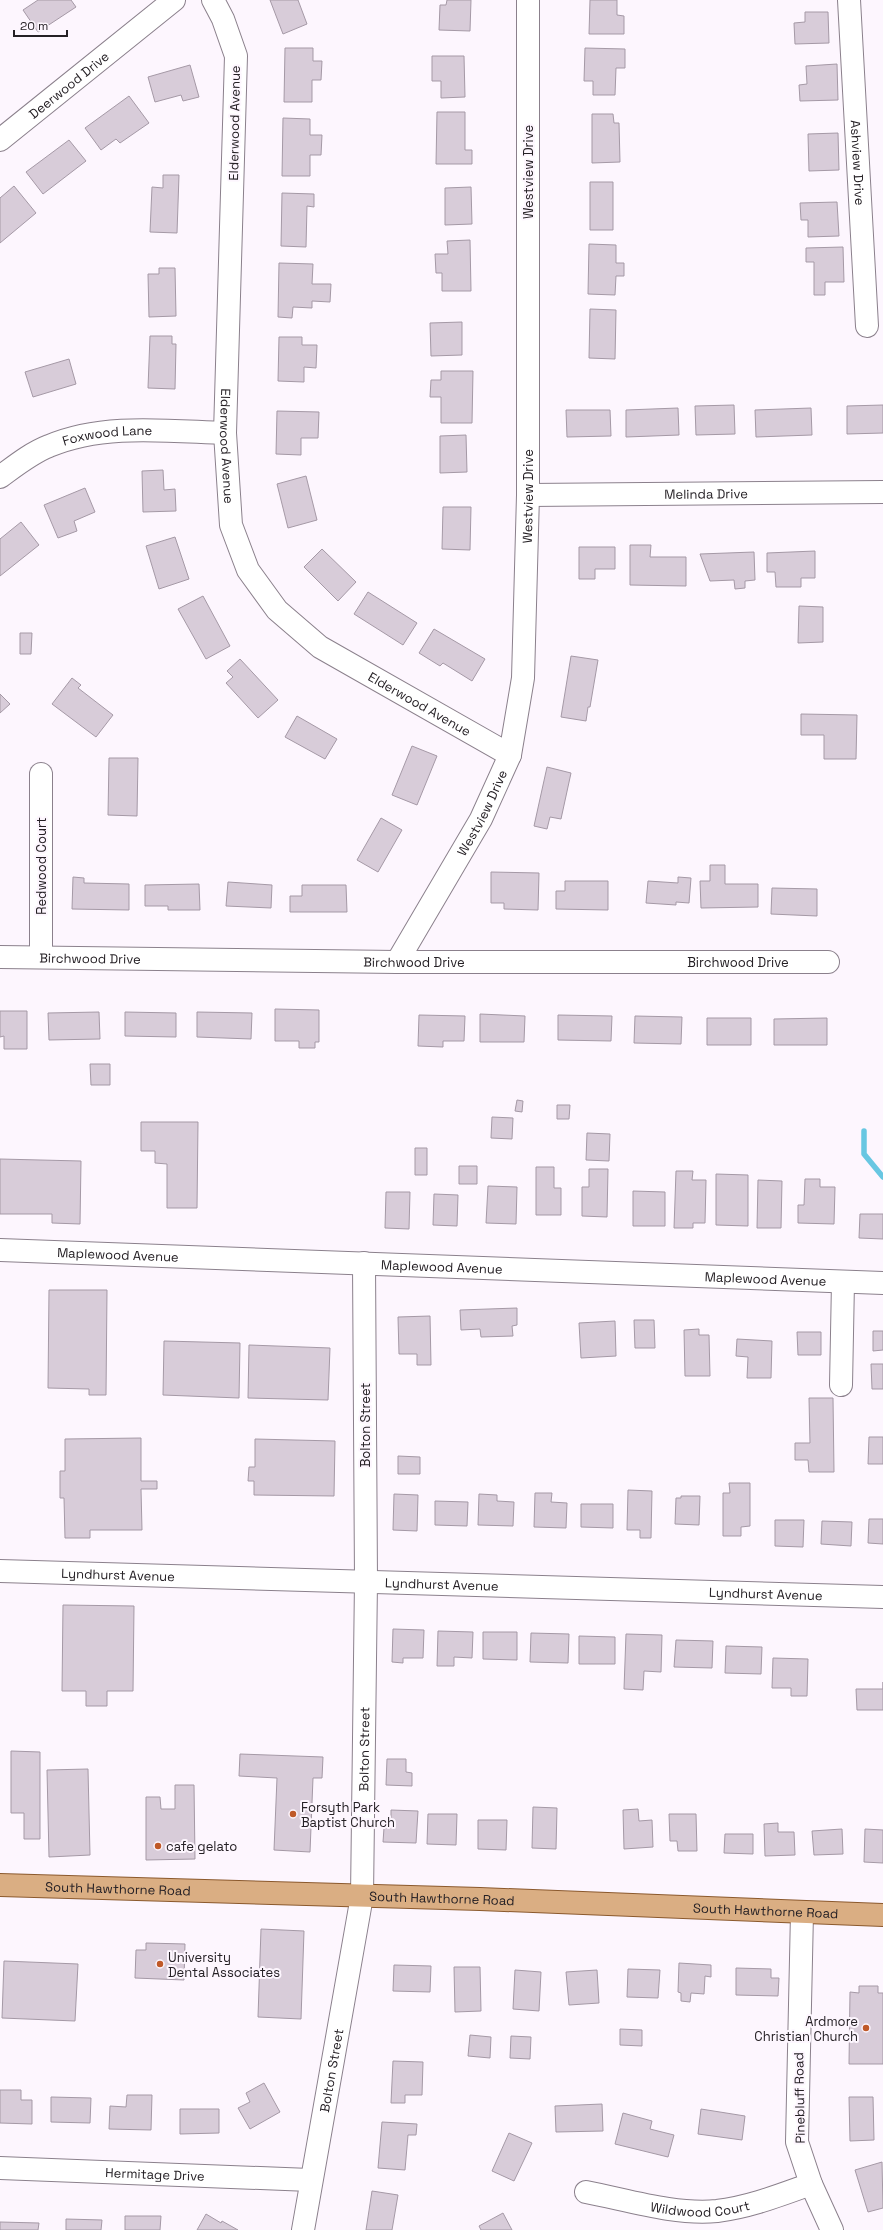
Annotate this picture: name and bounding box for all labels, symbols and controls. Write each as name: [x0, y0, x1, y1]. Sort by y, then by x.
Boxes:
scale bar: [14, 12, 67, 38]
text: 20 m: [20, 18, 48, 34]
street label: Deerwood Drive: [25, 48, 112, 123]
street label: Elderwood Avenue: [225, 65, 244, 181]
street label: Ashview Drive: [847, 120, 868, 206]
street label: Westview Drive: [520, 125, 537, 219]
street label: Elderwood Avenue: [216, 388, 238, 504]
street label: Foxwood Lane: [60, 422, 152, 449]
street label: Westview Drive: [519, 449, 537, 544]
street label: Melinda Drive: [664, 485, 748, 503]
street label: Elderwood Avenue: [365, 668, 474, 740]
street label: Westview Drive: [453, 767, 511, 859]
street label: Redwood Court: [33, 817, 50, 915]
street label: Birchwood Drive: [39, 949, 141, 968]
street label: Birchwood Drive: [363, 954, 465, 971]
street label: Birchwood Drive: [687, 954, 789, 971]
street label: Maplewood Avenue: [57, 1244, 179, 1266]
street label: Maplewood Avenue: [381, 1256, 503, 1278]
street label: Maplewood Avenue: [704, 1268, 827, 1290]
street label: Bolton Street: [357, 1383, 374, 1467]
street label: Lyndhurst Avenue: [61, 1565, 175, 1585]
street label: Lyndhurst Avenue: [385, 1574, 499, 1595]
street label: Lyndhurst Avenue: [709, 1584, 823, 1604]
street label: Bolton Street: [355, 1707, 373, 1792]
place label: Forsyth Park Baptist Church: [301, 1799, 395, 1831]
marker: Forsyth Park Baptist Church: [288, 1809, 298, 1819]
place label: cafe gelato: [166, 1838, 237, 1855]
marker: cafe gelato: [153, 1841, 163, 1851]
street label: South Hawthorne Road: [45, 1878, 191, 1900]
street label: South Hawthorne Road: [369, 1888, 515, 1909]
street label: South Hawthorne Road: [693, 1899, 839, 1922]
place label: University Dental Associates: [168, 1949, 280, 1981]
marker: University Dental Associates: [155, 1959, 165, 1969]
place label: Ardmore Christian Church: [754, 2013, 858, 2045]
marker: Ardmore Christian Church: [861, 2023, 871, 2033]
street label: Bolton Street: [316, 2027, 347, 2114]
street label: Pinebluff Road: [790, 2052, 809, 2144]
street label: Hermitage Drive: [105, 2164, 205, 2185]
street label: Wildwood Court: [649, 2197, 751, 2221]

